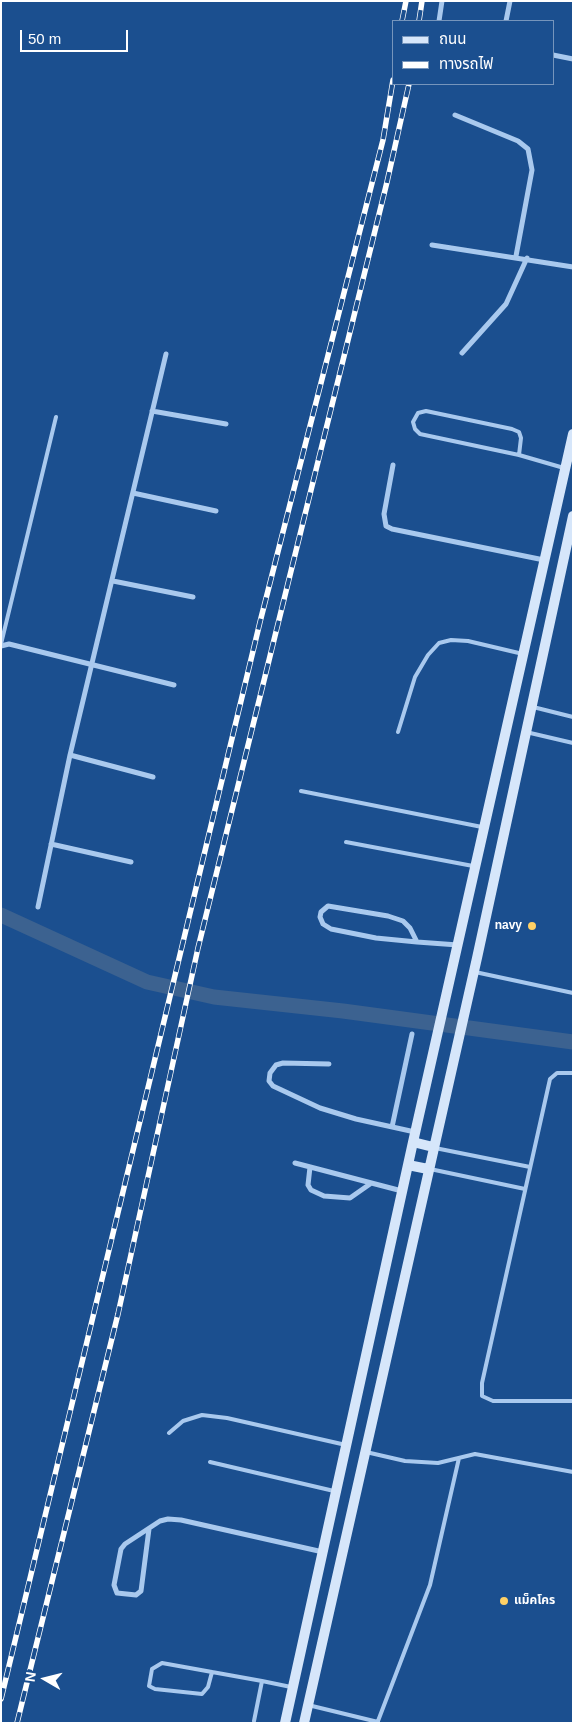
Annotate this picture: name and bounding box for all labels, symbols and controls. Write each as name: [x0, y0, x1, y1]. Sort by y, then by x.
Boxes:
scale bar: [22, 20, 130, 52]
legend: [392, 20, 554, 85]
text: 50 m: [28, 30, 61, 47]
text: ถนน: [439, 30, 466, 47]
text: ทางรถไฟ: [439, 55, 493, 72]
place label: navy: [495, 919, 522, 933]
marker: navy: [526, 920, 538, 932]
place label: แม็คโคร: [514, 1594, 555, 1608]
marker: แม็คโคร: [498, 1595, 510, 1607]
north arrow: [20, 1654, 70, 1704]
text: N: [22, 1671, 39, 1683]

